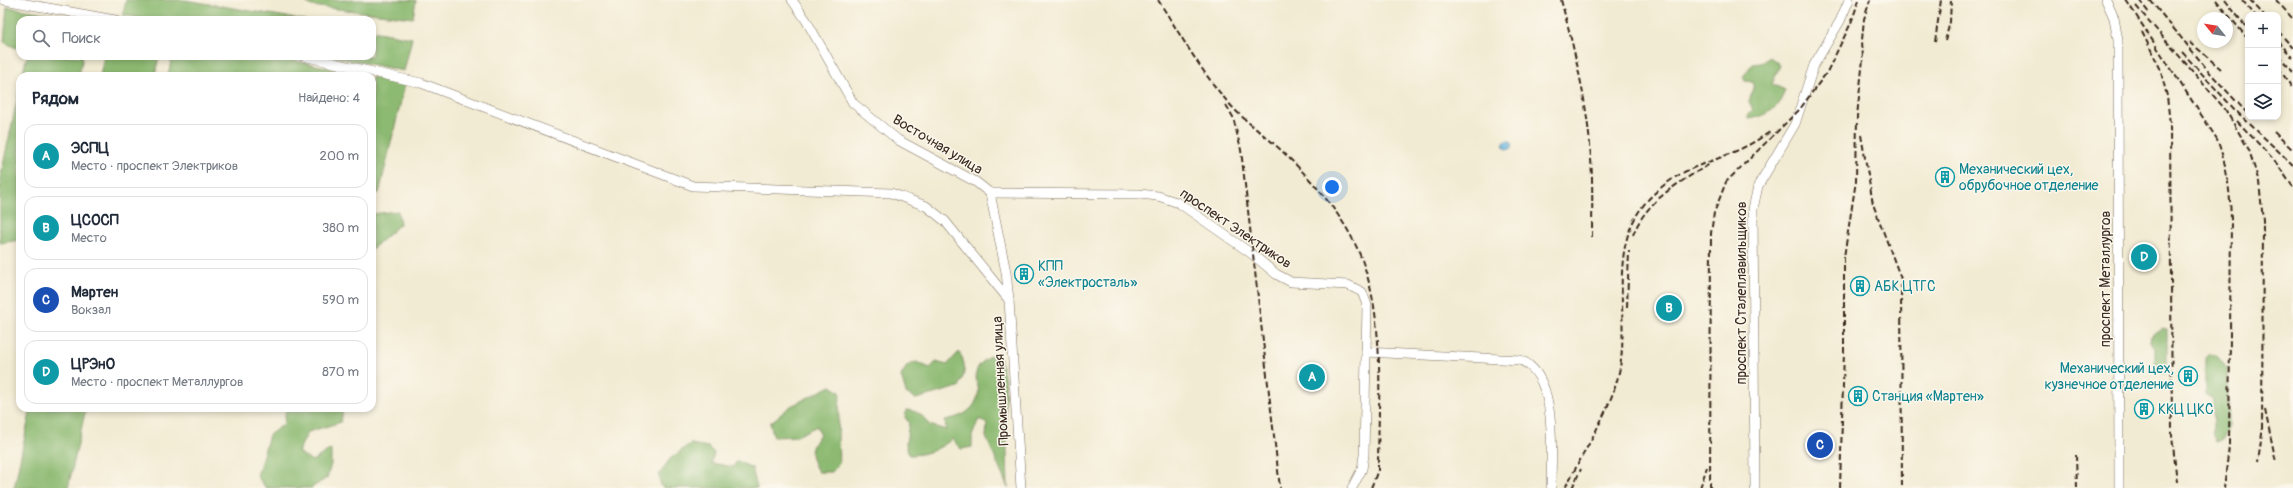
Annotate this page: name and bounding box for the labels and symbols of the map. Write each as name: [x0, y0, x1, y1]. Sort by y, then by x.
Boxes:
north arrow: [2197, 12, 2233, 48]
street label: Восточная улица: [890, 111, 986, 178]
place label: Механический цех, обрубочное отделение: [1959, 161, 2099, 194]
building icon: Механический цех, обрубочное отделение: [1934, 166, 1956, 188]
your location: [1322, 177, 1342, 197]
street label: проспект Электриков: [1177, 185, 1295, 272]
street label: проспект Сталеплавильщиков: [1733, 201, 1750, 385]
street label: проспект Металлургов: [2097, 211, 2114, 347]
pin: D: [2131, 242, 2157, 272]
place label: КПП «Электросталь»: [1038, 258, 1137, 291]
building icon: КПП «Электросталь»: [1013, 263, 1035, 285]
building icon: АБК ЦТГС: [1849, 275, 1871, 297]
place label: АБК ЦТГС: [1874, 278, 1936, 295]
pin: B: [1656, 293, 1682, 323]
street label: Промышленная улица: [989, 316, 1012, 446]
place label: Механический цех, кузнечное отделение: [2044, 360, 2174, 393]
pin: A: [1299, 362, 1325, 392]
building icon: Механический цех, кузнечное отделение: [2177, 365, 2199, 387]
building icon: Станция «Мартен»: [1847, 385, 1869, 407]
place label: Станция «Мартен»: [1872, 388, 1984, 405]
building icon: ККЦ ЦКС: [2133, 398, 2155, 420]
place label: ККЦ ЦКС: [2158, 401, 2214, 418]
pin: C: [1807, 430, 1833, 460]

